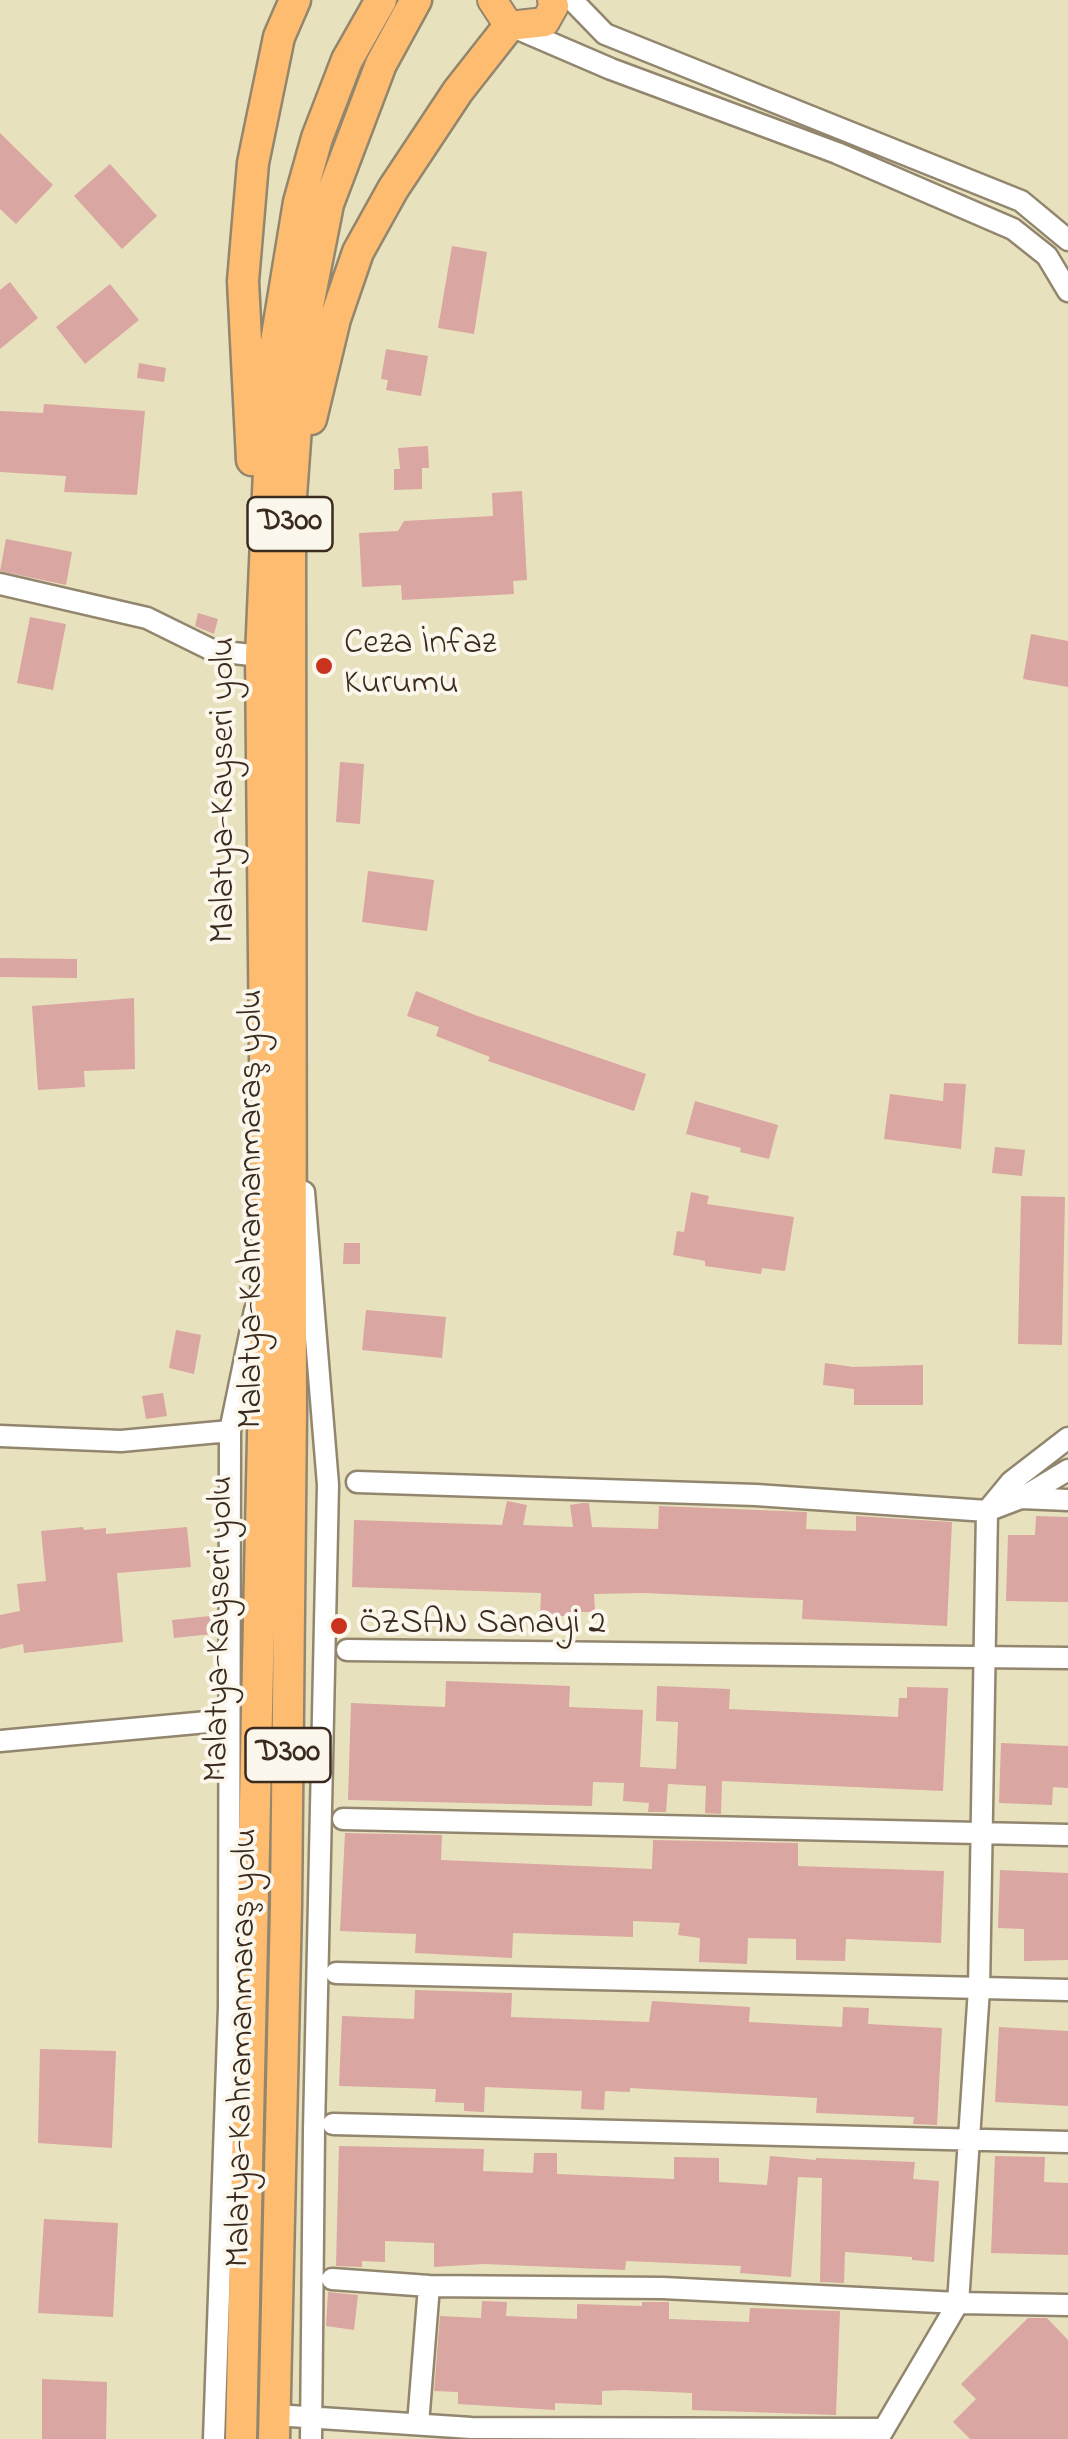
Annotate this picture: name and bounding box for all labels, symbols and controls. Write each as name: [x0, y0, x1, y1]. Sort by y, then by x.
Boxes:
road number: D300: [248, 497, 332, 551]
place label: Ceza İnfaz Kurumu: [344, 625, 496, 707]
street label: Malatya-Kayseri yolu: [205, 637, 247, 943]
marker: Ceza İnfaz Kurumu: [313, 655, 335, 677]
street label: Malatya-Kahramanmaraş yolu: [233, 989, 275, 1429]
street label: Malatya-Kayseri yolu: [198, 1475, 246, 1783]
place label: ÖZSAN Sanayi 2: [359, 1605, 606, 1647]
marker: ÖZSAN Sanayi 2: [328, 1615, 350, 1637]
road number: D300: [246, 1728, 330, 1782]
street label: Malatya-Kahramanmaraş yolu: [220, 1828, 270, 2268]

